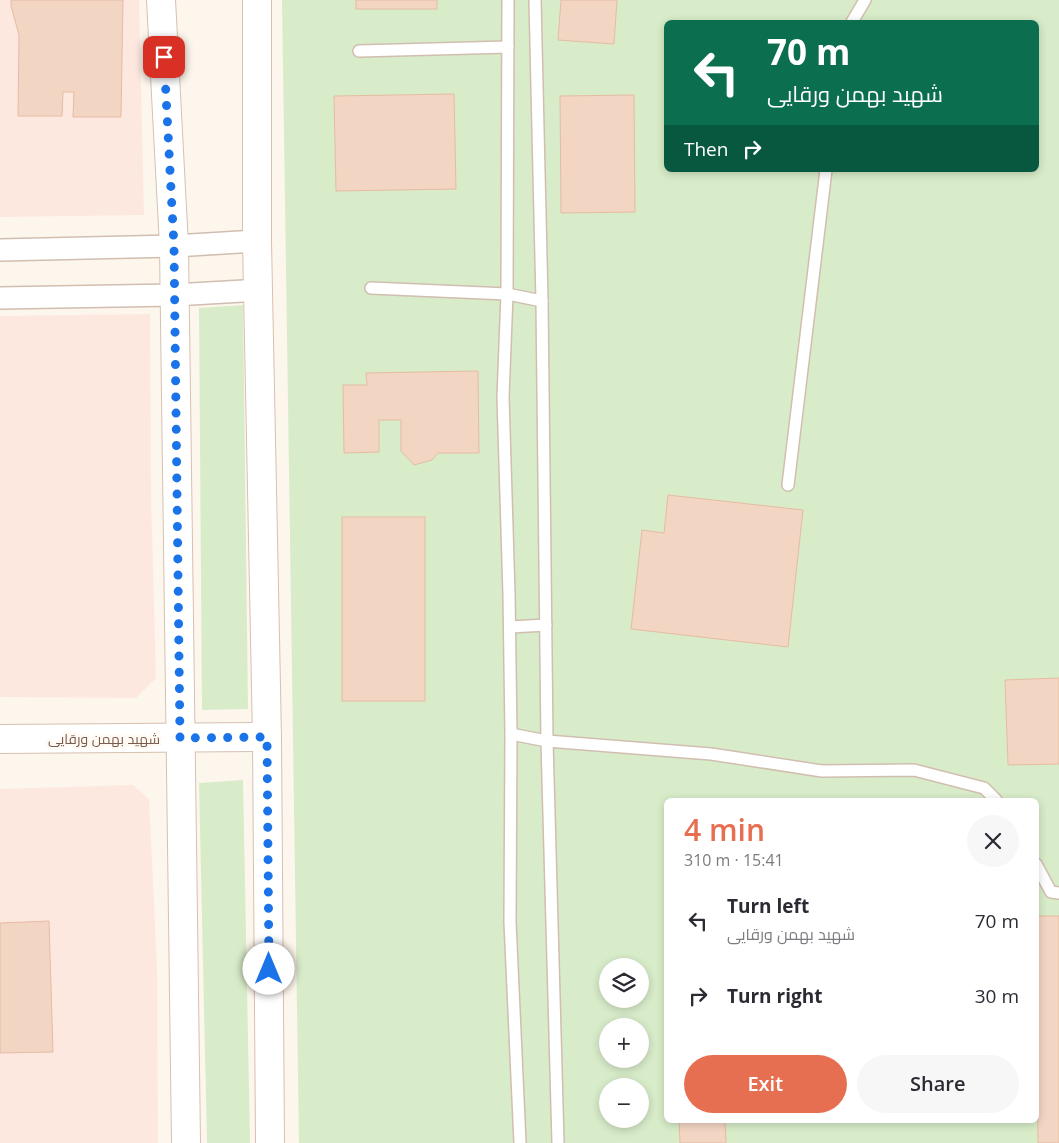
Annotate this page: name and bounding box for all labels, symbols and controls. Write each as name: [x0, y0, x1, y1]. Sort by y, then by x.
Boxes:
text: 70 m: [767, 28, 850, 75]
pin: [143, 36, 185, 78]
icon: left: [684, 40, 749, 105]
icon: arrive: [150, 43, 178, 71]
text: شهید بهمن ورقایی: [767, 78, 943, 108]
icon: right: [738, 135, 766, 163]
text: Then: [684, 136, 728, 162]
street label: شهید بهمن ورقایی: [48, 729, 160, 748]
text: 4 min: [684, 809, 765, 850]
button: close: [967, 815, 1019, 867]
text: 310 m · 15:41: [684, 849, 784, 871]
text: Turn left: [727, 893, 809, 919]
icon: left: [684, 907, 712, 935]
text: 70 m: [975, 908, 1019, 934]
text: شهید بهمن ورقایی: [727, 923, 855, 945]
position arrow: [242, 942, 294, 994]
map controls: [599, 958, 649, 1128]
button: layers: [599, 958, 649, 1008]
icon: right: [684, 982, 712, 1010]
text: Turn right: [727, 983, 822, 1009]
text: 30 m: [975, 983, 1019, 1009]
button: +: [599, 1018, 649, 1068]
button: Exit: [684, 1055, 847, 1113]
button: Share: [857, 1055, 1019, 1113]
button: −: [599, 1078, 649, 1128]

